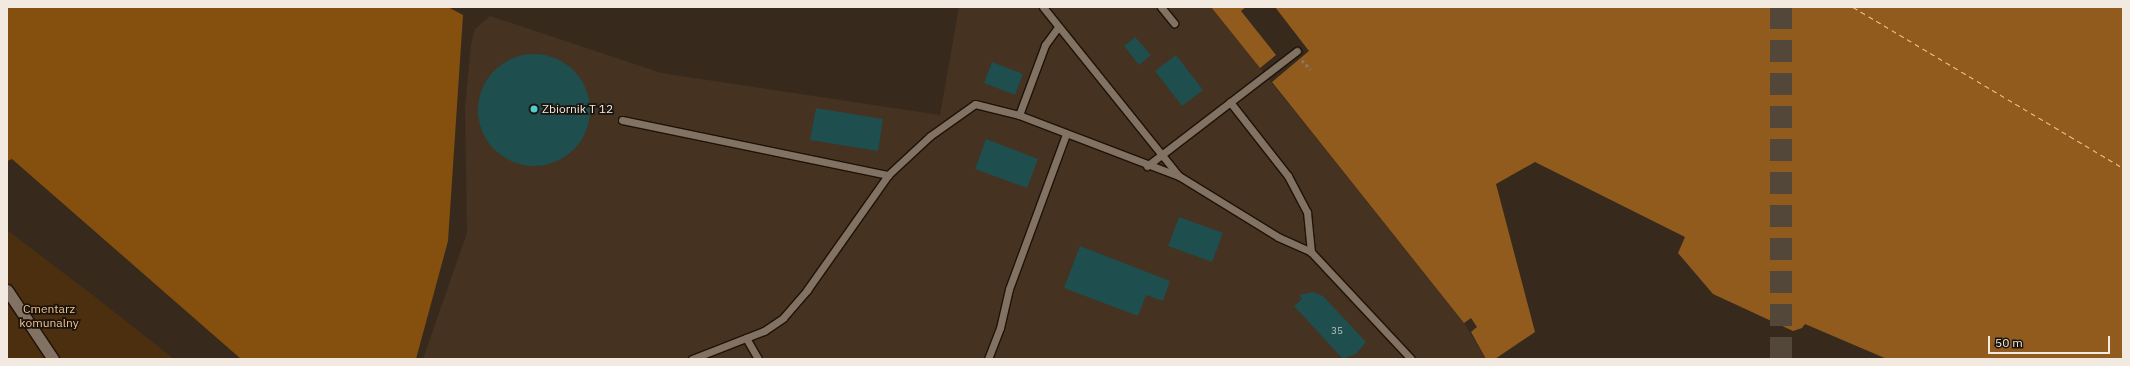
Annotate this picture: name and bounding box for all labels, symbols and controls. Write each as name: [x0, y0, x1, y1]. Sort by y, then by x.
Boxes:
place label: Zbiornik T 12: [542, 102, 613, 116]
marker: Zbiornik T 12: [529, 104, 539, 114]
park label: Cmentarz komunalny: [19, 302, 79, 330]
house number: 35: [1331, 325, 1343, 337]
scale bar: [1990, 328, 2112, 354]
text: 50 m: [1995, 335, 2023, 350]

